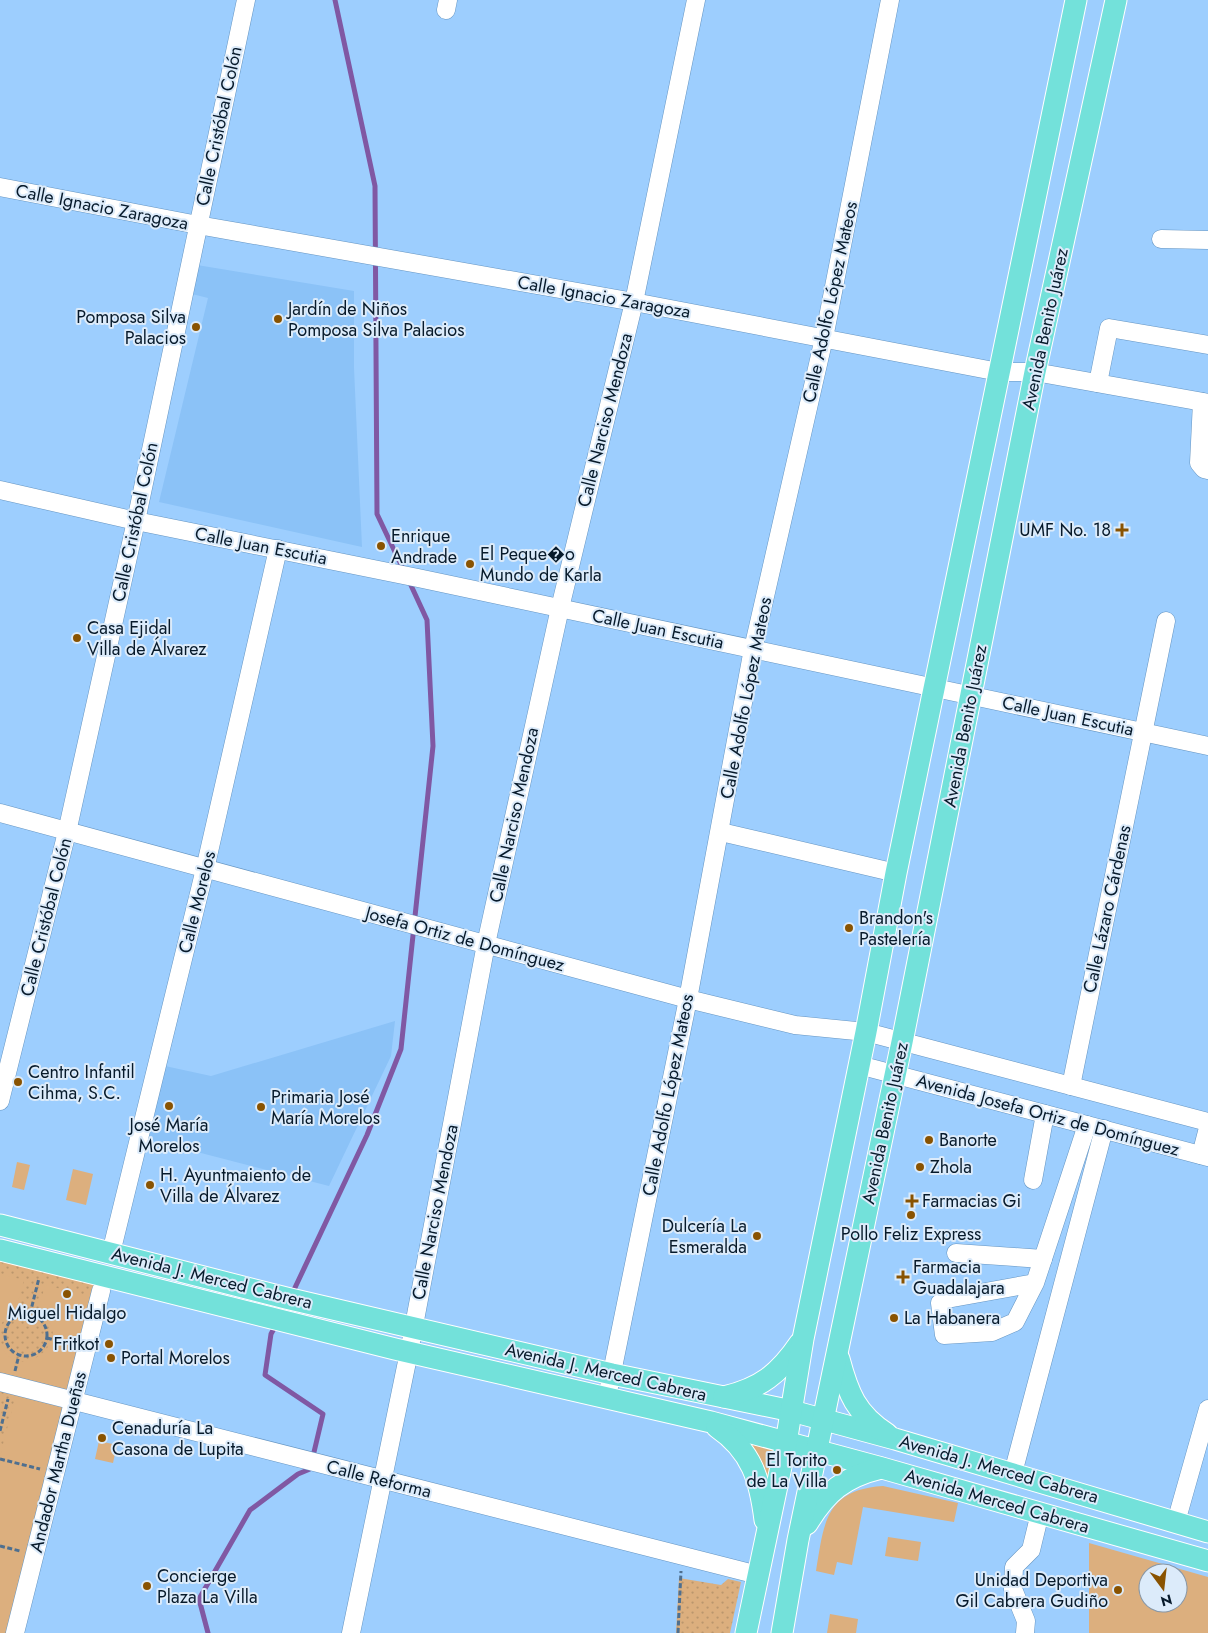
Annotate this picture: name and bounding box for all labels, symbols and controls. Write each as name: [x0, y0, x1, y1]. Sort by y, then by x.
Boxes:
street label: Calle Cristóbal Colón: [189, 44, 249, 208]
street label: Calle Ignacio Zaragoza: [13, 178, 191, 236]
street label: Calle Adolfo López Mateos: [796, 199, 864, 405]
street label: Avenida Benito Juárez: [1015, 245, 1075, 412]
street label: Calle Ignacio Zaragoza: [515, 269, 693, 325]
place label: Jardín de Niños Pomposa Silva Palacios: [286, 296, 464, 343]
place label: Pomposa Silva Palacios: [76, 304, 186, 351]
marker: Jardín de Niños Pomposa Silva Palacios: [272, 313, 284, 325]
marker: Pomposa Silva Palacios: [190, 321, 202, 333]
street label: Calle Narciso Mendoza: [571, 330, 639, 510]
street label: Calle Cristóbal Colón: [105, 440, 165, 604]
place label: UMF No. 18: [1019, 517, 1111, 543]
street label: Calle Juan Escutia: [193, 520, 329, 572]
place label: Enrique Andrade: [391, 523, 457, 570]
marker: UMF No. 18: [1115, 523, 1129, 537]
marker: Enrique Andrade: [375, 540, 387, 552]
place label: El Peque�o Mundo de Karla: [480, 541, 602, 588]
marker: El Peque�o Mundo de Karla: [464, 558, 476, 570]
street label: Calle Adolfo López Mateos: [714, 595, 778, 801]
street label: Calle Juan Escutia: [590, 602, 726, 656]
place label: Casa Ejidal Villa de Álvarez: [87, 615, 207, 662]
marker: Casa Ejidal Villa de Álvarez: [71, 632, 83, 644]
street label: Avenida Benito Juárez: [936, 642, 994, 809]
street label: Calle Juan Escutia: [1000, 689, 1136, 743]
street label: Calle Narciso Mendoza: [483, 725, 545, 905]
street label: Calle Lázaro Cárdenas: [1077, 823, 1137, 995]
street label: Calle Cristóbal Colón: [14, 835, 78, 999]
street label: Calle Morelos: [172, 848, 222, 956]
street label: Josefa Ortiz de Domínguez: [361, 899, 568, 978]
place label: Brandon's Pastelería: [859, 905, 933, 952]
marker: Brandon's Pastelería: [843, 922, 855, 934]
street label: Calle Adolfo López Mateos: [636, 992, 700, 1198]
street label: Avenida Benito Juárez: [855, 1039, 915, 1206]
place label: Centro Infantil Cihma, S.C.: [28, 1059, 135, 1106]
street label: Avenida Josefa Ortiz de Domínguez: [914, 1067, 1183, 1163]
marker: Centro Infantil Cihma, S.C.: [12, 1076, 24, 1088]
place label: Primaria José María Morelos: [271, 1084, 380, 1131]
marker: José María Morelos: [163, 1100, 175, 1112]
marker: Primaria José María Morelos: [255, 1101, 267, 1113]
place label: José María Morelos: [128, 1112, 208, 1159]
street label: Calle Narciso Mendoza: [405, 1122, 465, 1302]
place label: Banorte: [939, 1127, 997, 1153]
marker: Banorte: [923, 1134, 935, 1146]
place label: Zhola: [930, 1154, 972, 1180]
marker: Zhola: [914, 1161, 926, 1173]
place label: H. Ayuntmaiento de Villa de Álvarez: [160, 1162, 311, 1209]
marker: H. Ayuntmaiento de Villa de Álvarez: [144, 1179, 156, 1191]
place label: Farmacias Gi: [922, 1188, 1021, 1214]
marker: Farmacias Gi: [906, 1195, 918, 1207]
marker: Pollo Feliz Express: [905, 1209, 917, 1221]
place label: Dulcería La Esmeralda: [662, 1213, 747, 1260]
place label: Pollo Feliz Express: [841, 1221, 981, 1247]
marker: Dulcería La Esmeralda: [751, 1230, 763, 1242]
street label: Avenida J. Merced Cabrera: [109, 1240, 315, 1316]
place label: Farmacia Guadalajara: [913, 1254, 1005, 1301]
marker: Farmacia Guadalajara: [897, 1271, 909, 1283]
marker: Miguel Hidalgo: [61, 1288, 73, 1300]
place label: Miguel Hidalgo: [8, 1300, 126, 1326]
place label: La Habanera: [904, 1305, 1000, 1331]
marker: La Habanera: [888, 1312, 900, 1324]
place label: Fritkot: [53, 1331, 100, 1357]
street label: Avenida J. Merced Cabrera: [503, 1336, 709, 1408]
marker: Fritkot: [103, 1338, 115, 1350]
place label: Portal Morelos: [121, 1345, 230, 1371]
marker: Portal Morelos: [105, 1352, 117, 1364]
street label: Andador Martha Dueñas: [23, 1369, 93, 1555]
place label: Cenaduría La Casona de Lupita: [112, 1415, 244, 1462]
street label: Avenida J. Merced Cabrera: [896, 1428, 1102, 1510]
marker: Cenaduría La Casona de Lupita: [96, 1432, 108, 1444]
place label: El Torito de La Villa: [746, 1447, 827, 1494]
street label: Calle Reforma: [324, 1453, 434, 1505]
street label: Avenida Merced Cabrera: [902, 1462, 1092, 1540]
marker: El Torito de La Villa: [831, 1464, 843, 1476]
place label: Concierge Plaza La Villa: [157, 1563, 258, 1610]
north arrow: [1138, 1563, 1188, 1613]
place label: Unidad Deportiva Gil Cabrera Gudiño: [956, 1567, 1108, 1614]
marker: Concierge Plaza La Villa: [141, 1580, 153, 1592]
marker: Unidad Deportiva Gil Cabrera Gudiño: [1112, 1584, 1124, 1596]
text: N: [1158, 1589, 1174, 1612]

